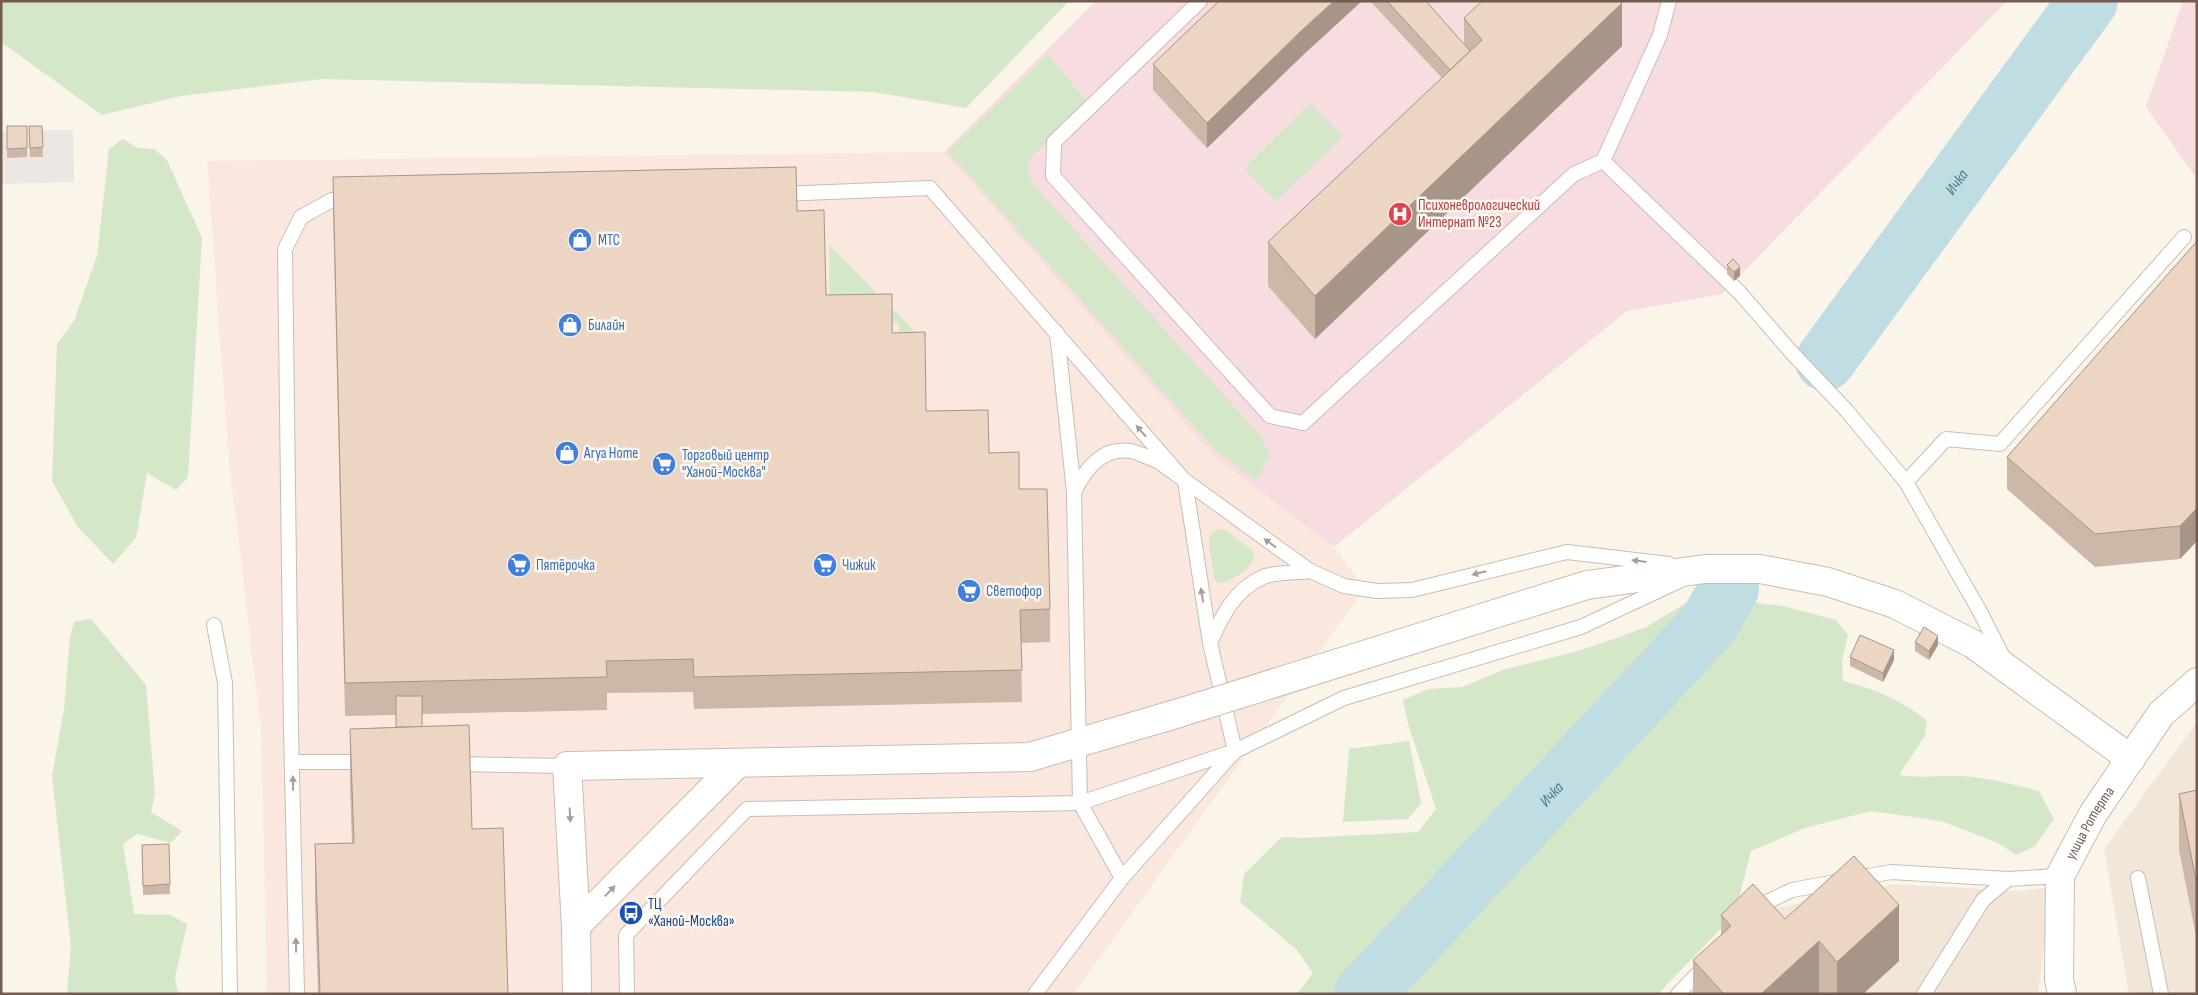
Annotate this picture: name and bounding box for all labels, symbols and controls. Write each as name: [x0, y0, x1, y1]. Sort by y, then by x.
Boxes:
water label: Ичка: [1942, 166, 1973, 199]
place label: Психоневрологический Интернат №23: [1418, 196, 1540, 232]
hospital icon: Психоневрологический Интернат №23: [1387, 201, 1413, 227]
shop icon: МТС: [567, 227, 593, 253]
place label: МТС: [598, 231, 620, 250]
shop icon: Билайн: [557, 312, 583, 338]
place label: Билайн: [588, 316, 625, 335]
one-way arrow: [1136, 425, 1147, 438]
shop icon: Arya Home: [554, 440, 580, 466]
place label: Arya Home: [583, 444, 638, 463]
place label: Торговый центр "Ханой-Москва": [682, 446, 769, 482]
supermarket icon: Торговый центр "Ханой-Москва": [651, 451, 677, 477]
one-way arrow: [1264, 538, 1277, 548]
supermarket icon: Пятёрочка: [506, 552, 532, 578]
supermarket icon: Чижик: [812, 552, 838, 578]
place label: Пятёрочка: [536, 556, 595, 575]
place label: Чижик: [842, 556, 876, 575]
one-way arrow: [1631, 557, 1647, 565]
one-way arrow: [1472, 569, 1487, 577]
supermarket icon: Светофор: [956, 578, 982, 604]
place label: Светофор: [986, 582, 1042, 601]
one-way arrow: [1198, 586, 1206, 602]
one-way arrow: [289, 774, 297, 790]
water label: Ичка: [1536, 778, 1568, 811]
street label: улица Ротерта: [2061, 783, 2119, 863]
one-way arrow: [566, 807, 574, 823]
one-way arrow: [604, 886, 616, 898]
place label: ТЦ «Ханой-Москва»: [648, 895, 735, 931]
bus stop icon: ТЦ «Ханой-Москва»: [618, 900, 644, 926]
one-way arrow: [292, 937, 300, 953]

